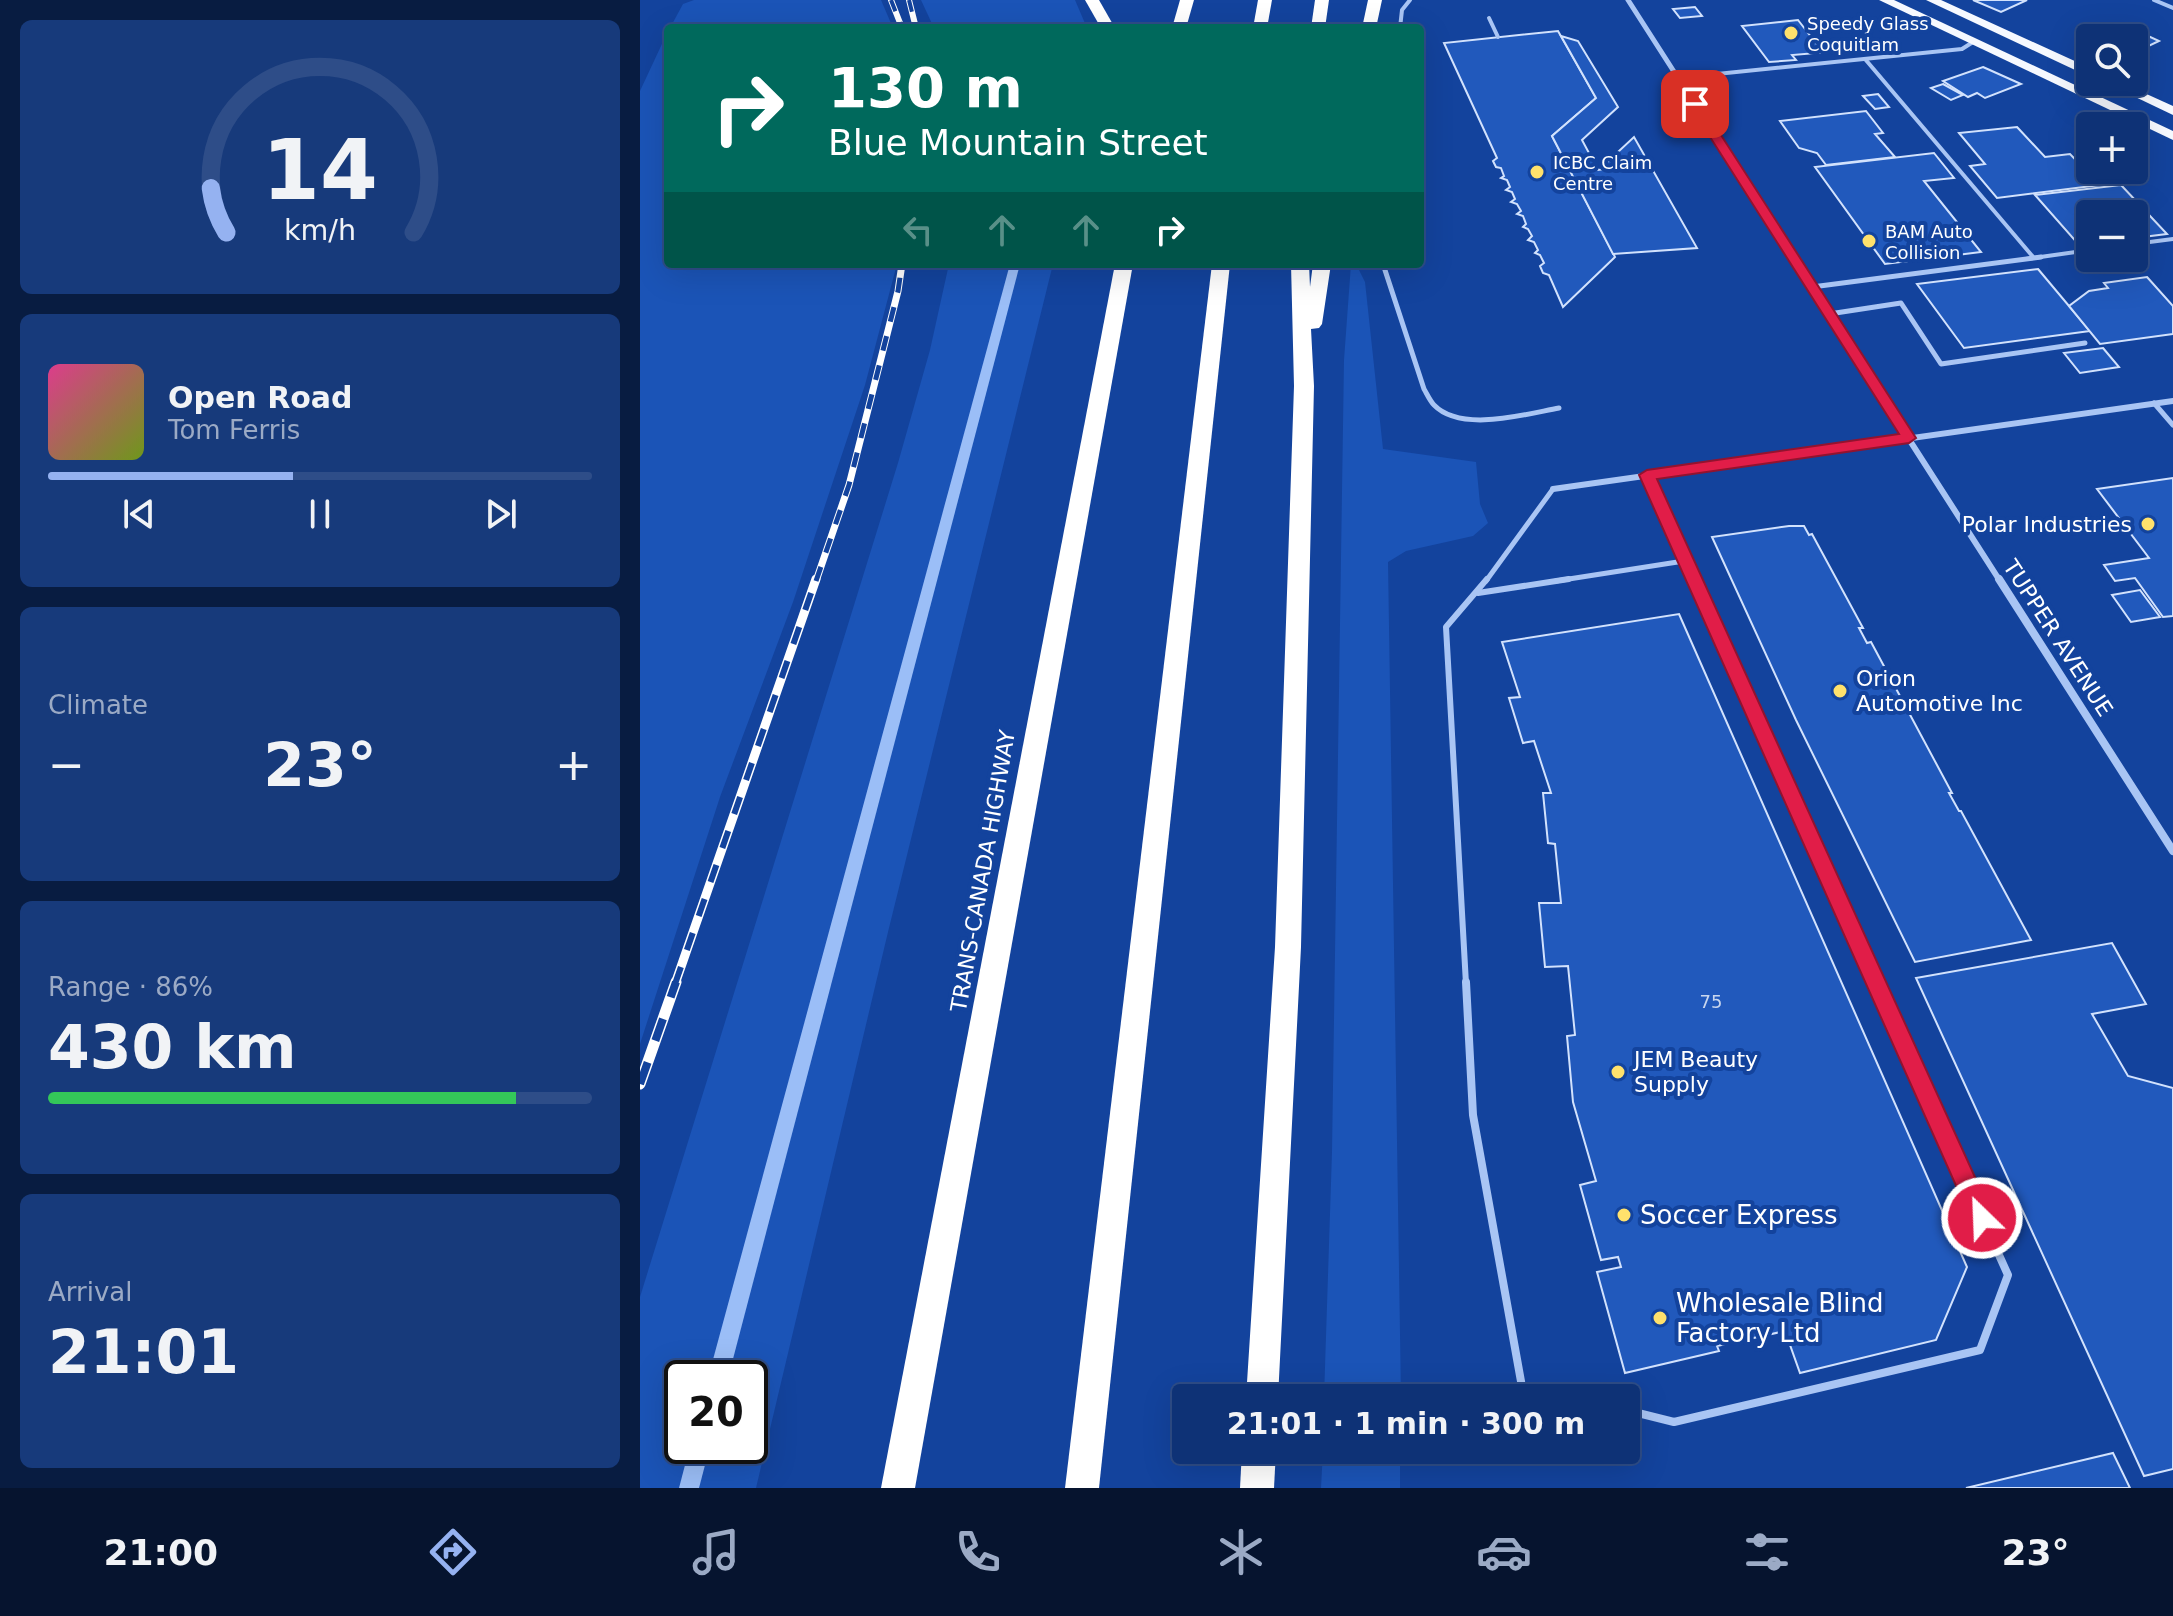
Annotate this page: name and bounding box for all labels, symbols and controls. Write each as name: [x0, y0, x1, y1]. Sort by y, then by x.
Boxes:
place label: Speedy Glass Coquitlam: [1807, 13, 1929, 55]
marker: Speedy Glass Coquitlam: [1782, 24, 1800, 42]
map controls: [2076, 24, 2148, 272]
button: search: [2076, 24, 2148, 96]
text: 130 m: [828, 55, 1023, 120]
icon: right: [696, 56, 800, 160]
pin: [1661, 70, 1729, 138]
icon: arrive: [1673, 82, 1717, 126]
button: +: [2076, 112, 2148, 184]
text: 14: [262, 121, 378, 218]
text: Blue Mountain Street: [828, 122, 1208, 163]
place label: ICBC Claim Centre: [1553, 152, 1652, 194]
marker: ICBC Claim Centre: [1528, 163, 1546, 181]
button: −: [2076, 200, 2148, 272]
icon: left: [896, 208, 940, 252]
icon: ahead: [980, 208, 1024, 252]
icon: ahead: [1064, 208, 1108, 252]
icon: right: [1148, 208, 1192, 252]
text: km/h: [284, 213, 356, 247]
place label: BAM Auto Collision: [1885, 221, 1973, 263]
marker: BAM Auto Collision: [1860, 232, 1878, 250]
text: Open Road: [168, 380, 353, 415]
text: Tom Ferris: [168, 415, 300, 445]
icon: previous: [117, 492, 161, 536]
icon: pause: [298, 492, 342, 536]
icon: next: [479, 492, 523, 536]
place label: Polar Industries: [1962, 512, 2132, 537]
marker: Polar Industries: [2139, 515, 2157, 533]
street label: TUPPER AVENUE: [1998, 554, 2118, 721]
place label: Orion Automotive Inc: [1856, 666, 2023, 716]
marker: Orion Automotive Inc: [1831, 682, 1849, 700]
text: Climate: [48, 690, 148, 720]
street label: TRANS-CANADA HIGHWAY: [946, 728, 1020, 1015]
text: 23°: [263, 730, 377, 800]
text: −: [48, 739, 85, 790]
text: +: [555, 739, 592, 790]
text: Range · 86%: [48, 972, 213, 1002]
house number: 75: [1700, 991, 1722, 1012]
text: 430 km: [48, 1012, 297, 1082]
place label: JEM Beauty Supply: [1632, 1047, 1758, 1097]
marker: JEM Beauty Supply: [1609, 1063, 1627, 1081]
position arrow: [1940, 1176, 2024, 1260]
place label: Soccer Express: [1640, 1200, 1837, 1230]
marker: Soccer Express: [1615, 1206, 1633, 1224]
text: Arrival: [48, 1277, 132, 1307]
place label: Wholesale Blind Factory Ltd: [1676, 1288, 1884, 1348]
marker: Wholesale Blind Factory Ltd: [1651, 1309, 1669, 1327]
text: 21:01: [48, 1317, 239, 1387]
speed limit sign: 20: [664, 1360, 768, 1464]
text: 21:01 · 1 min · 300 m: [1227, 1406, 1585, 1441]
icon: directions: [425, 1524, 481, 1580]
icon: music: [688, 1524, 744, 1580]
icon: phone: [950, 1524, 1006, 1580]
icon: climate: [1213, 1524, 1269, 1580]
icon: car: [1476, 1524, 1532, 1580]
icon: filters: [1739, 1524, 1795, 1580]
text: 21:00: [103, 1532, 218, 1573]
text: 23°: [2001, 1532, 2070, 1573]

